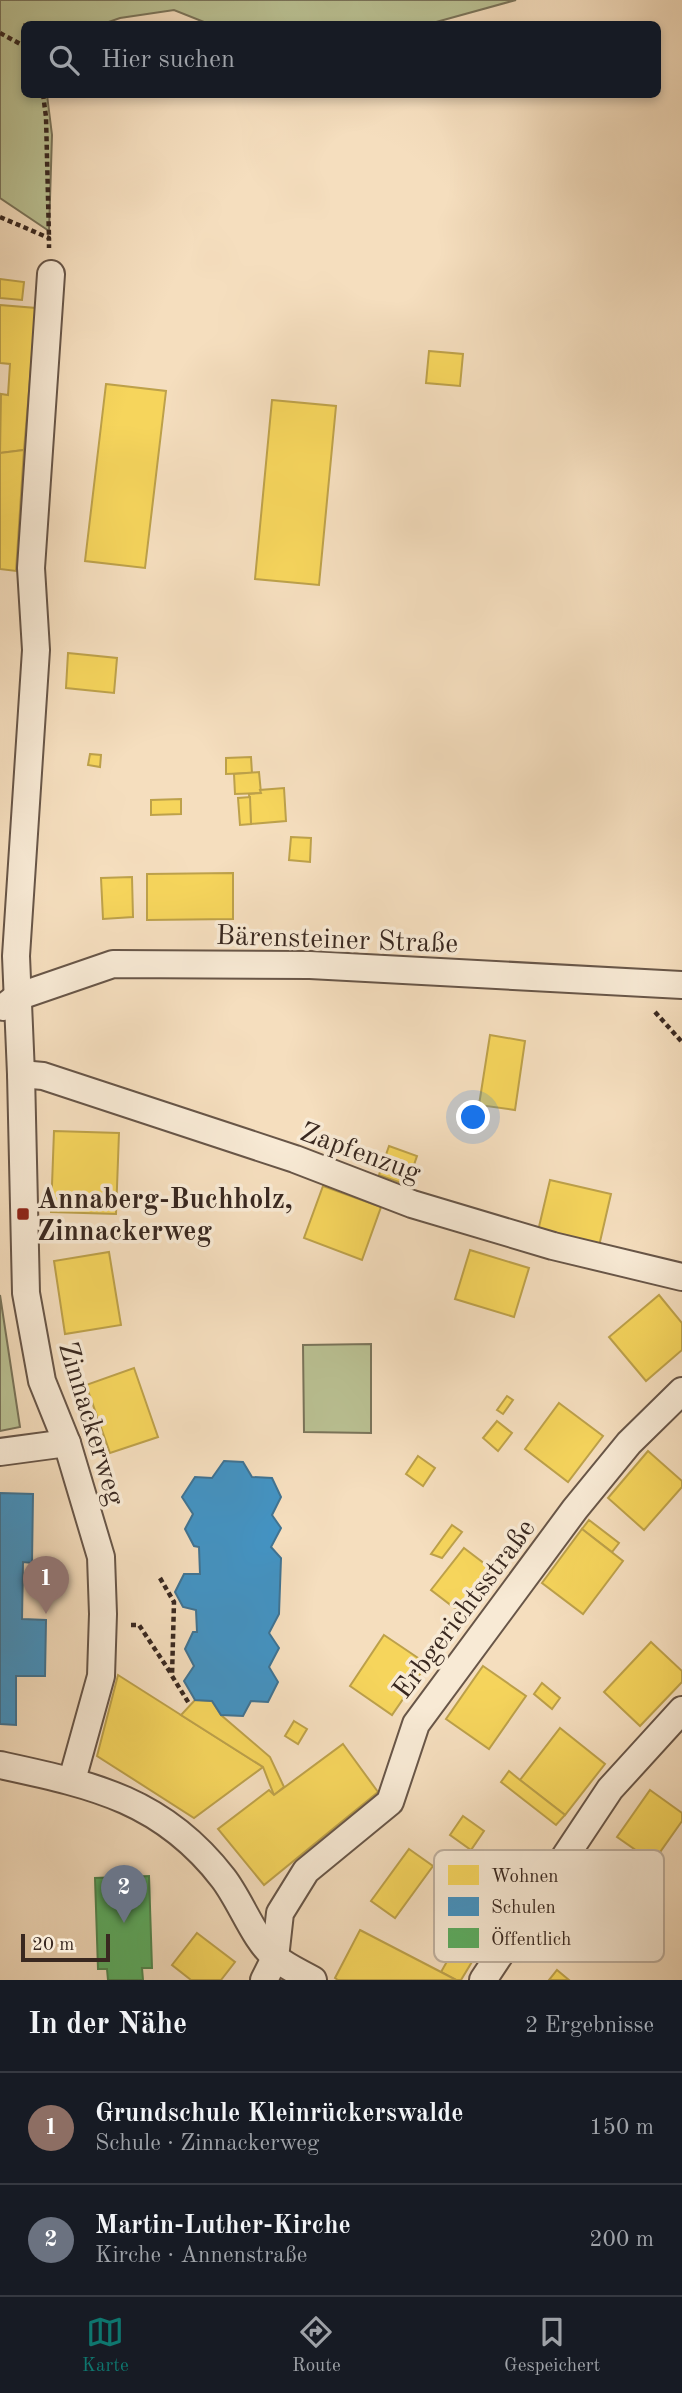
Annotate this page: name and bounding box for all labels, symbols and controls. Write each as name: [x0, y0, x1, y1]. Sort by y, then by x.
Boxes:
search box: [21, 21, 661, 98]
icon: search: [45, 41, 83, 79]
text: Hier suchen: [101, 47, 235, 73]
street label: Bärensteiner Straße: [215, 923, 459, 959]
your location: [456, 1100, 490, 1134]
street label: Zapfenzug: [296, 1119, 424, 1189]
place label: Annaberg-Buchholz, Zinnackerweg: [37, 1187, 293, 1247]
marker: Annaberg-Buchholz, Zinnackerweg: [15, 1206, 31, 1222]
street label: Zinnackerweg: [52, 1339, 128, 1509]
street label: Erbgerichtsstraße: [389, 1515, 542, 1705]
pin: 1: [23, 1556, 69, 1614]
legend: [434, 1850, 664, 1962]
pin: 2: [101, 1865, 147, 1923]
text: Wohnen: [491, 1868, 559, 1887]
text: Schulen: [491, 1899, 556, 1918]
text: Öffentlich: [491, 1927, 571, 1950]
scale bar: [21, 1931, 110, 1963]
text: 20 m: [32, 1936, 74, 1955]
text: In der Nähe: [28, 2010, 187, 2040]
text: 2 Ergebnisse: [525, 2014, 654, 2037]
text: Grundschule Kleinrückerswalde: [95, 2101, 464, 2127]
text: 1: [44, 2116, 58, 2139]
text: 150 m: [589, 2116, 654, 2139]
text: Schule · Zinnackerweg: [95, 2132, 319, 2155]
text: Martin-Luther-Kirche: [95, 2213, 351, 2239]
text: 2: [44, 2228, 58, 2251]
text: 200 m: [589, 2228, 654, 2251]
text: Kirche · Annenstraße: [95, 2244, 307, 2267]
tab: Karte: [82, 2313, 129, 2378]
tab: Route: [292, 2313, 341, 2378]
tab: Gespeichert: [504, 2313, 600, 2378]

